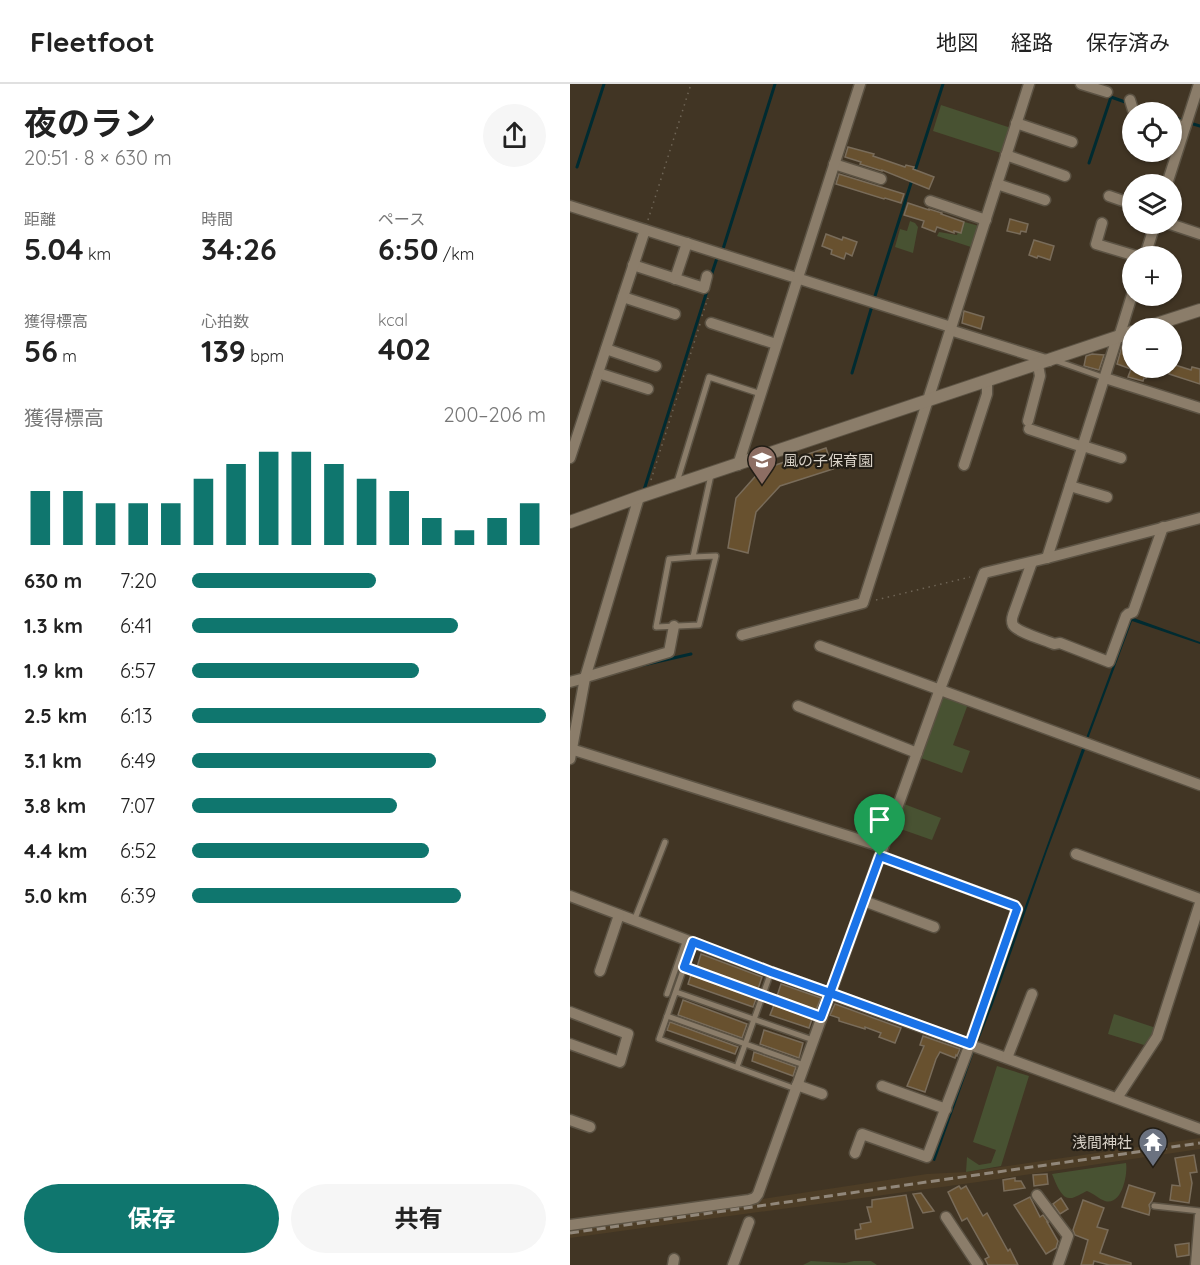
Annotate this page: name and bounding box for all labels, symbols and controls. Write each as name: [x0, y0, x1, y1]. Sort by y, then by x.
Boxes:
text: Fleetfoot: [30, 24, 155, 59]
text: 地図: [936, 29, 978, 55]
text: 経路: [1011, 29, 1053, 55]
text: 保存済み: [1086, 29, 1170, 55]
text: 夜のラン: [24, 102, 156, 143]
map controls: [1122, 102, 1182, 378]
button: locate: [1122, 102, 1182, 162]
button: share: [483, 104, 546, 167]
text: 20:51 · 8 × 630 m: [24, 145, 172, 170]
button: layers: [1122, 174, 1182, 234]
text: 距離: [24, 209, 56, 229]
text: 時間: [201, 209, 233, 229]
text: ペース: [378, 209, 425, 229]
text: 5.04: [24, 230, 84, 268]
text: 34:26: [201, 230, 277, 268]
text: 6:50: [378, 230, 438, 268]
text: km: [84, 244, 111, 264]
text: /km: [438, 244, 474, 264]
button: +: [1122, 246, 1182, 306]
text: kcal: [378, 310, 408, 330]
text: 獲得標高: [24, 311, 88, 331]
text: 心拍数: [201, 311, 249, 331]
button: −: [1122, 318, 1182, 378]
text: 402: [378, 330, 431, 368]
text: 56: [24, 332, 58, 370]
text: 139: [201, 332, 246, 370]
text: m: [58, 346, 77, 366]
text: bpm: [246, 346, 284, 366]
text: 200–206 m: [443, 402, 546, 427]
text: 獲得標高: [24, 405, 104, 430]
school or university icon: 風の子保育園: [746, 444, 778, 486]
place label: 風の子保育園: [783, 451, 873, 470]
text: 630 m: [24, 568, 82, 593]
text: 7:20: [120, 568, 157, 593]
text: 1.3 km: [24, 613, 83, 638]
text: 6:41: [120, 613, 152, 638]
text: 1.9 km: [24, 658, 84, 683]
text: 6:57: [120, 658, 156, 683]
text: 2.5 km: [24, 703, 87, 728]
text: 6:13: [120, 703, 152, 728]
text: 3.1 km: [24, 748, 82, 773]
text: 6:49: [120, 748, 156, 773]
text: 3.8 km: [24, 793, 86, 818]
text: 7:07: [120, 793, 155, 818]
pin: [854, 794, 905, 856]
icon: arrive: [863, 803, 896, 836]
text: 4.4 km: [24, 838, 87, 863]
text: 6:52: [120, 838, 156, 863]
text: 5.0 km: [24, 883, 87, 908]
text: 6:39: [120, 883, 156, 908]
temple icon: 浅間神社: [1137, 1126, 1169, 1168]
place label: 浅間神社: [1072, 1133, 1132, 1152]
button: 保存: [24, 1184, 279, 1253]
button: 共有: [291, 1184, 546, 1253]

